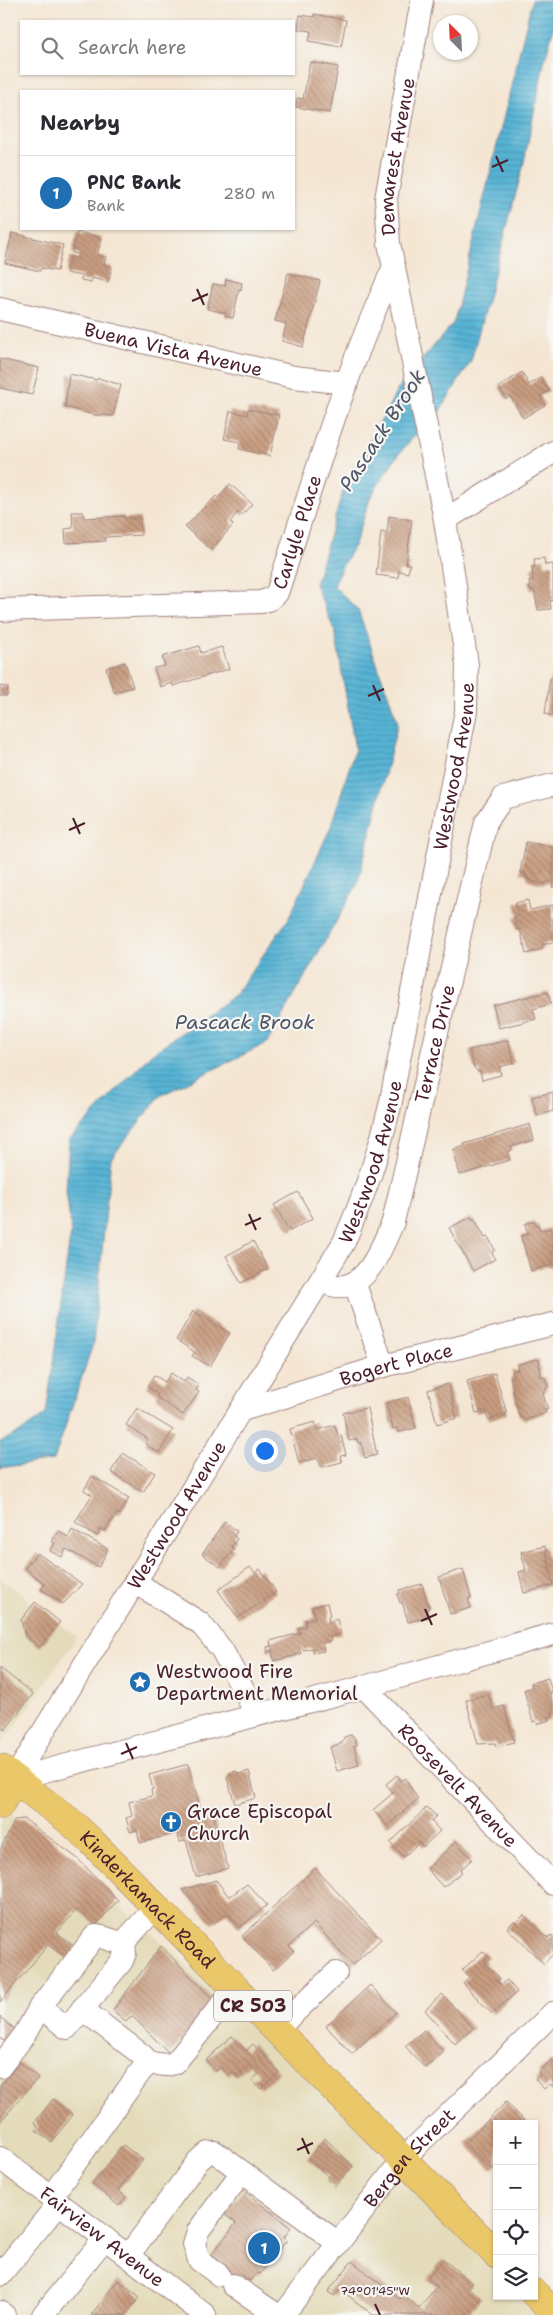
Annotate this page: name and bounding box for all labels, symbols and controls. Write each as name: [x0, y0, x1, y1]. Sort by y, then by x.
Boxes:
north arrow: [433, 15, 478, 60]
search box: [20, 20, 295, 75]
icon: search: [38, 34, 66, 62]
text: Search here: [78, 35, 187, 60]
street label: Demarest Avenue: [373, 75, 420, 236]
text: Nearby: [40, 109, 120, 137]
text: PNC Bank: [87, 170, 181, 195]
text: 1: [52, 183, 60, 204]
text: 280 m: [223, 183, 275, 204]
text: Bank: [87, 195, 125, 216]
street label: Buena Vista Avenue: [82, 316, 265, 382]
water label: Pascack Brook: [333, 364, 431, 496]
street label: Carlyle Place: [267, 472, 327, 592]
street label: Westwood Avenue: [427, 682, 479, 852]
street label: Terrace Drive: [409, 982, 460, 1105]
water label: Pascack Brook: [175, 1009, 316, 1035]
street label: Westwood Avenue: [332, 1078, 407, 1247]
street label: Bogert Place: [336, 1337, 455, 1391]
street label: Westwood Avenue: [121, 1436, 232, 1594]
your location: [252, 1438, 278, 1464]
place label: Westwood Fire Department Memorial: [156, 1659, 358, 1706]
place icon: Westwood Fire Department Memorial: [128, 1670, 152, 1694]
street label: Roosevelt Avenue: [393, 1718, 524, 1853]
place label: Grace Episcopal Church: [187, 1799, 332, 1846]
church icon: Grace Episcopal Church: [159, 1810, 183, 1834]
street label: Kinderkamack Road: [75, 1825, 221, 1973]
road number: CR 503: [214, 1990, 292, 2022]
street label: Bergen Street: [358, 2103, 460, 2212]
map controls: [493, 2120, 538, 2300]
button: +: [493, 2120, 538, 2165]
button: −: [493, 2165, 538, 2210]
street label: Fairview Avenue: [35, 2181, 170, 2292]
button: locate: [493, 2210, 538, 2255]
pin: 1: [248, 2229, 280, 2267]
button: layers: [493, 2255, 538, 2300]
text: 74°01'45"W: [340, 2283, 410, 2299]

